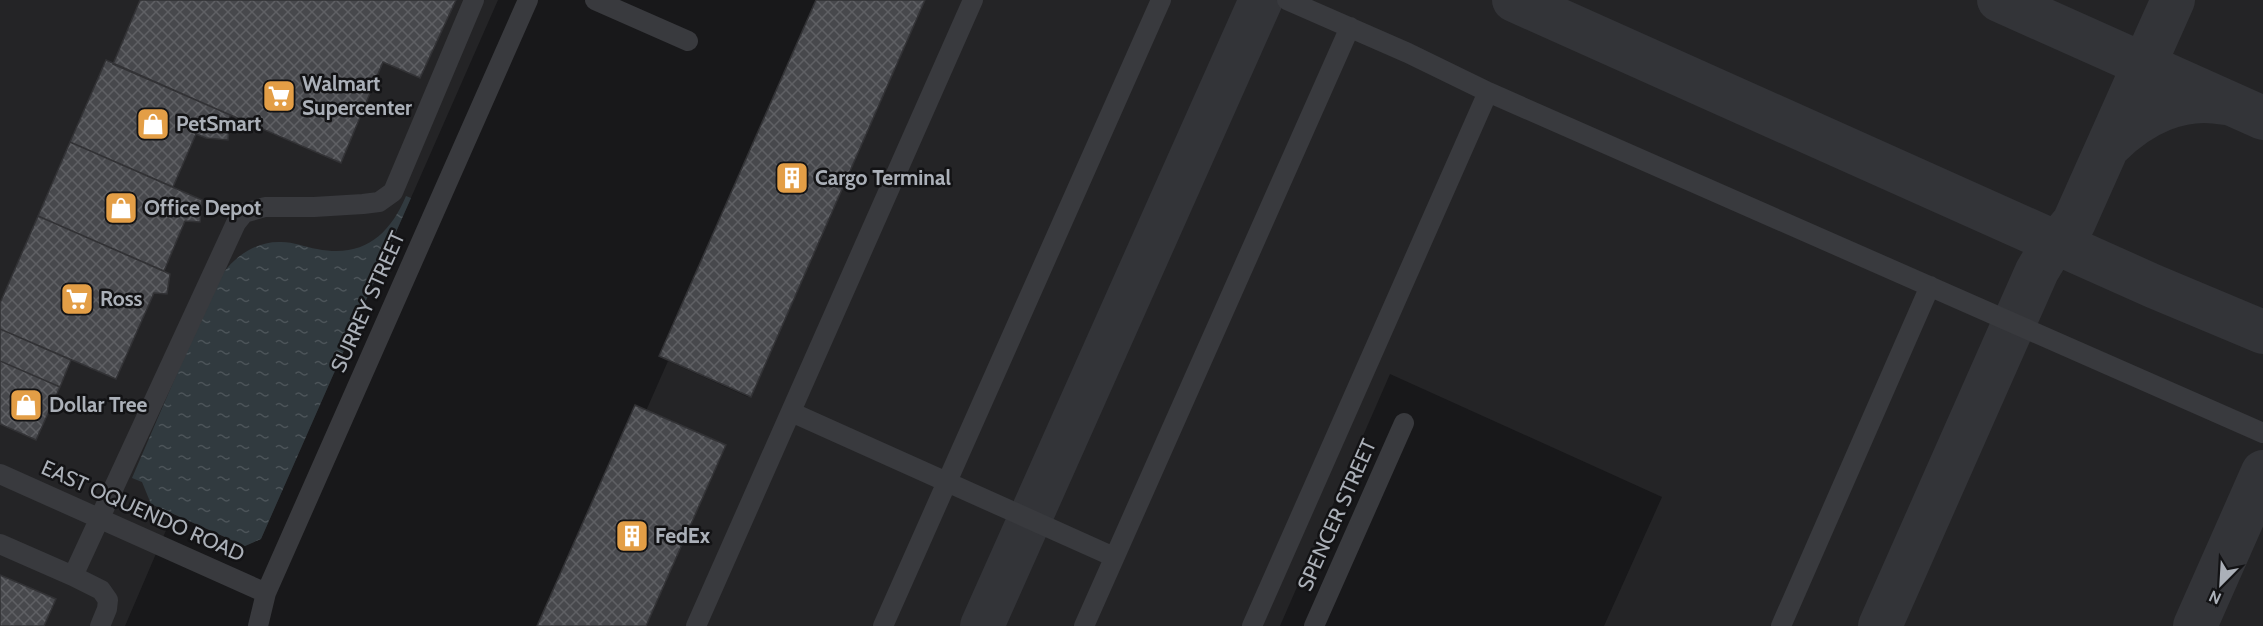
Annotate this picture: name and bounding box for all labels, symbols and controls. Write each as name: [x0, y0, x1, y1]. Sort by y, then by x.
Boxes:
place label: Walmart Supercenter: [302, 71, 412, 120]
supermarket icon: Walmart Supercenter: [261, 78, 297, 114]
shop icon: PetSmart: [135, 106, 171, 142]
place label: PetSmart: [176, 111, 261, 136]
building icon: Cargo Terminal: [774, 160, 810, 196]
place label: Cargo Terminal: [815, 165, 951, 190]
shop icon: Office Depot: [103, 190, 139, 226]
place label: Office Depot: [144, 195, 261, 220]
street label: SURREY STREET: [325, 227, 410, 376]
supermarket icon: Ross: [59, 281, 95, 317]
place label: Ross: [100, 286, 143, 311]
shop icon: Dollar Tree: [8, 387, 44, 423]
place label: Dollar Tree: [49, 392, 148, 417]
street label: SPENCER STREET: [1292, 435, 1381, 594]
street label: EAST OQUENDO ROAD: [38, 454, 249, 567]
building icon: FedEx: [614, 518, 650, 554]
place label: FedEx: [655, 523, 711, 548]
north arrow: [2191, 554, 2251, 614]
text: N: [2206, 586, 2224, 608]

